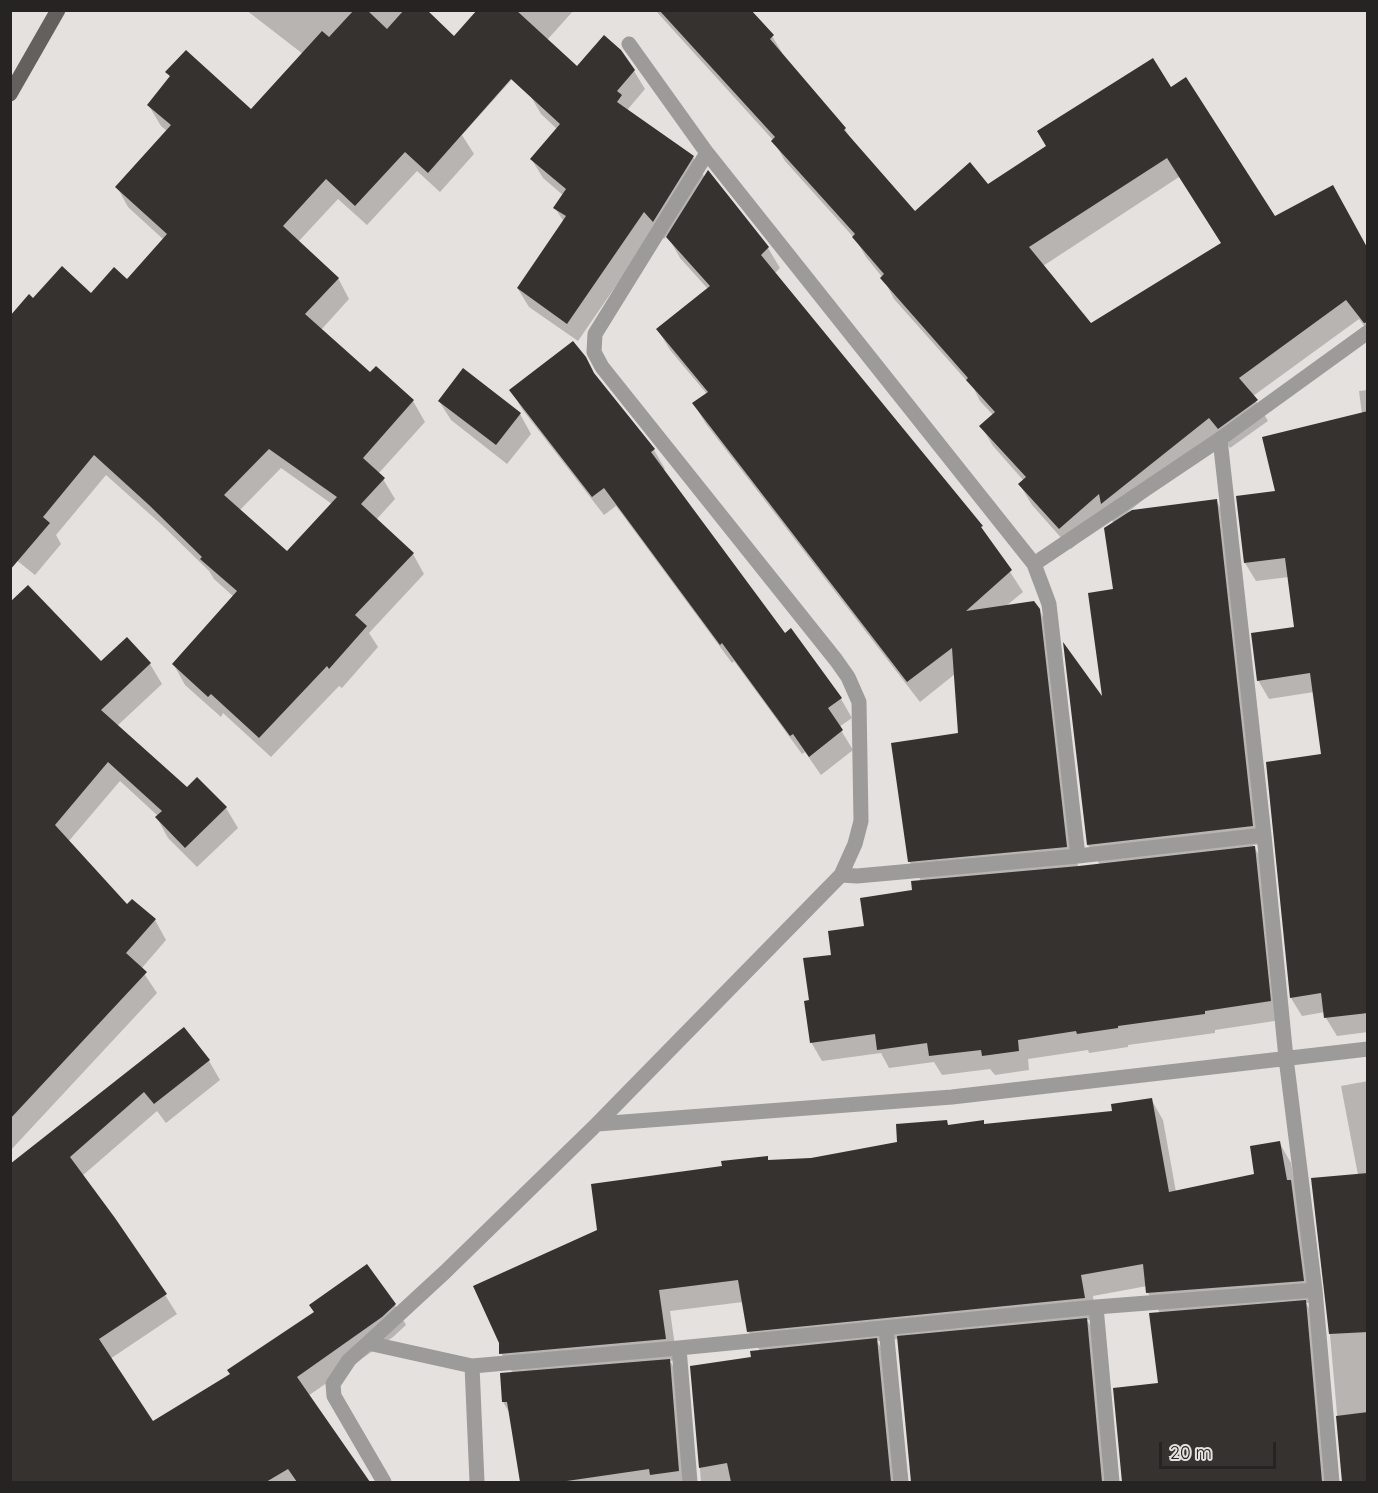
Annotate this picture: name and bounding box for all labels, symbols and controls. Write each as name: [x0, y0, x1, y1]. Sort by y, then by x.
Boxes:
scale bar: [1162, 1430, 1279, 1468]
text: 20 m: [1170, 1441, 1212, 1464]

